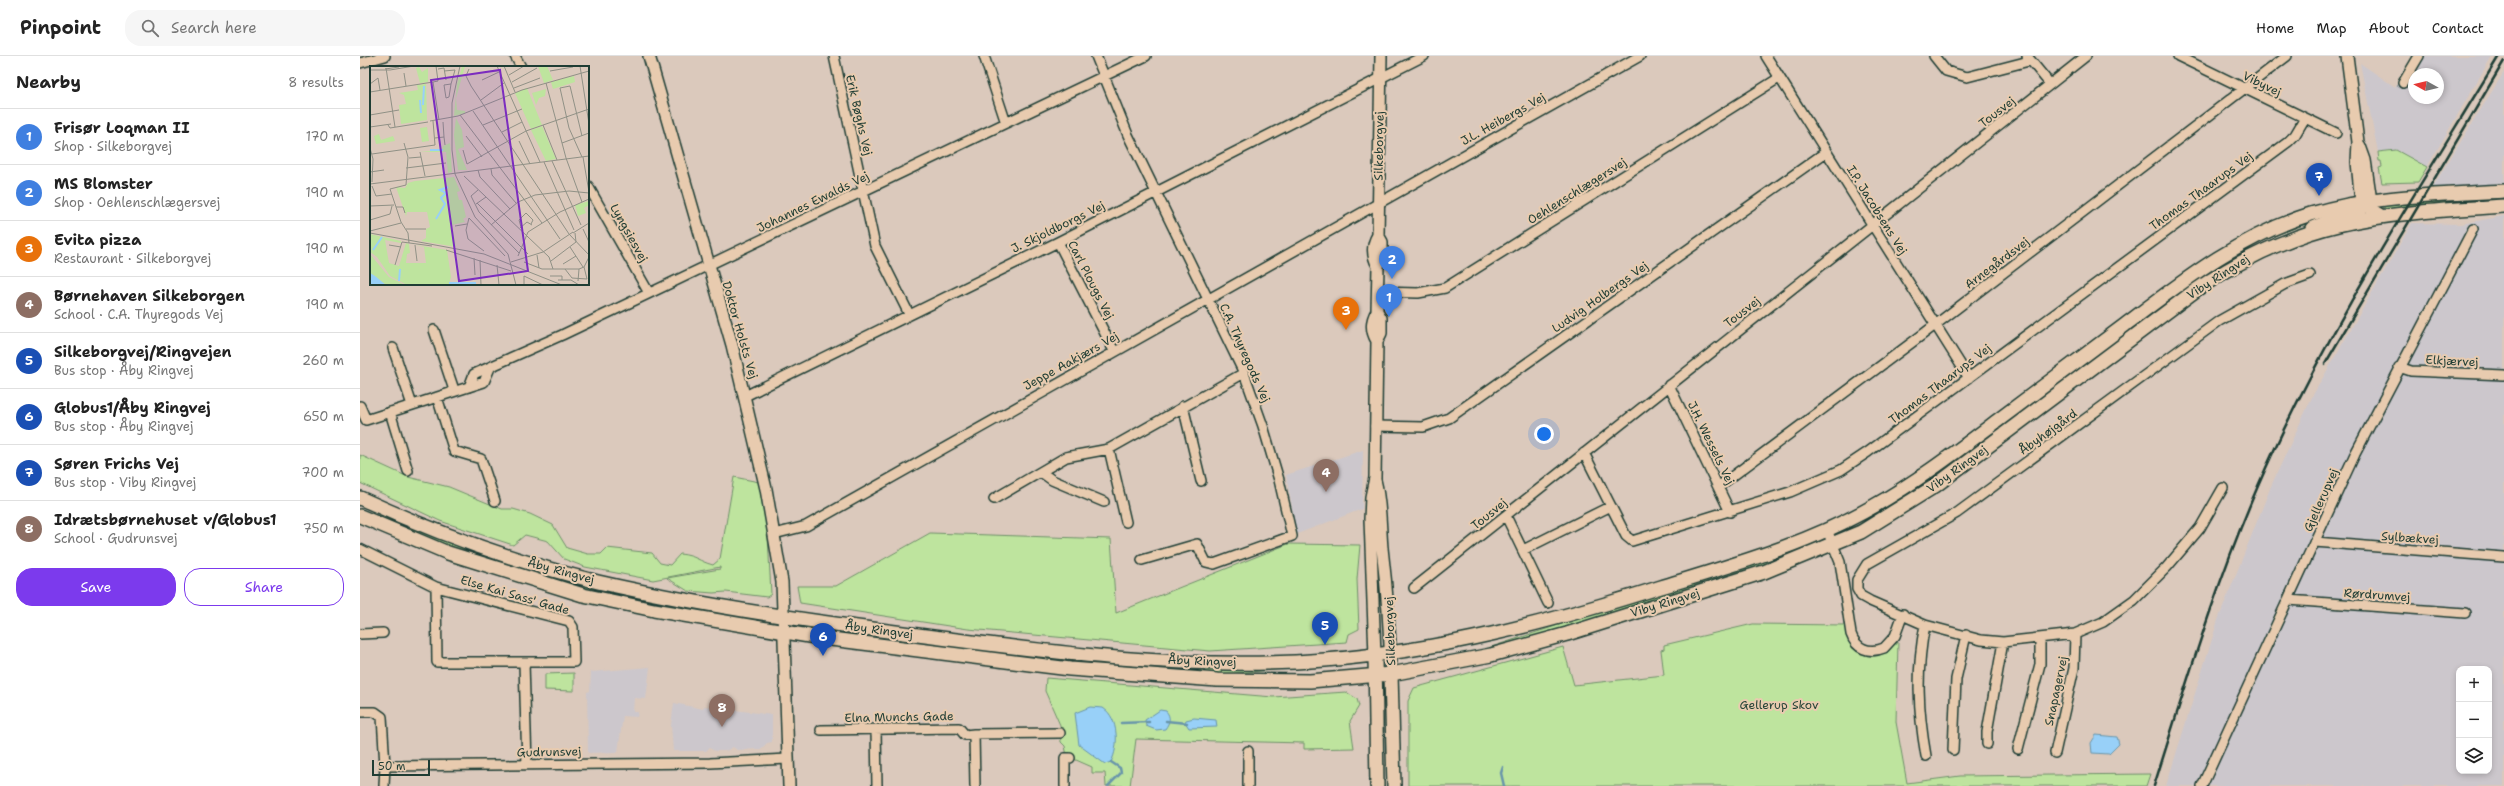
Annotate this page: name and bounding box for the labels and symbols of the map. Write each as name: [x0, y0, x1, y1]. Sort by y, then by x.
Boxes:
inset map: [370, 66, 589, 285]
street label: Vibyvej: [2240, 68, 2284, 100]
north arrow: [2408, 68, 2444, 104]
street label: Erik Bøghs Vej: [842, 73, 876, 157]
street label: J.L. Heibergs Vej: [1458, 89, 1548, 149]
street label: Tousvej: [1976, 93, 2018, 131]
street label: Silkeborgvej: [1370, 111, 1388, 181]
street label: Thomas Thaarups Vej: [2146, 148, 2256, 234]
street label: Oehlenschlægersvej: [1524, 154, 1630, 228]
street label: I.P. Jacobsens Vej: [1843, 162, 1911, 258]
pin: 7: [2306, 163, 2332, 196]
street label: Johannes Ewalds Vej: [754, 168, 872, 236]
street label: J. Skjoldborgs Vej: [1009, 197, 1107, 257]
street label: Lyngsiesvej: [606, 201, 652, 265]
street label: Arnegårdsvej: [1962, 233, 2032, 293]
street label: Carl Plougs Vej: [1064, 238, 1118, 322]
pin: 2: [1379, 246, 1405, 279]
street label: Viby Ringvej: [2184, 251, 2252, 303]
street label: Ludvig Holbergs Vej: [1549, 258, 1651, 336]
street label: Doktor Holsts Vej: [718, 279, 762, 381]
pin: 1: [1376, 284, 1402, 317]
street label: Tousvej: [1721, 293, 1763, 331]
pin: 3: [1333, 297, 1359, 330]
street label: C.A. Thyregods Vej: [1216, 301, 1274, 405]
street label: Jeppe Aakjærs Vej: [1020, 328, 1122, 394]
street label: Thomas Thaarups Vej: [1886, 340, 1994, 428]
street label: Elkjærvej: [2425, 352, 2479, 370]
street label: J.H. Wessels Vej: [1684, 399, 1738, 487]
street label: Åbyhøjgård: [2016, 405, 2081, 459]
your location: [1534, 424, 1554, 444]
street label: Viby Ringvej: [1923, 442, 1991, 496]
pin: 4: [1313, 459, 1339, 492]
street label: Gjellerupvej: [2300, 466, 2342, 534]
street label: Tousvej: [1468, 495, 1510, 533]
street label: Sylbækvej: [2381, 528, 2439, 548]
street label: Åby Ringvej: [526, 554, 596, 588]
street label: Else Kai Sass' Gade: [459, 572, 572, 618]
street label: Viby Ringvej: [1629, 585, 1701, 621]
street label: Rørdrumvej: [2343, 585, 2411, 605]
street label: Silkeborgvej: [1381, 596, 1399, 666]
pin: 5: [1312, 612, 1338, 645]
street label: Åby Ringvej: [844, 617, 914, 643]
pin: 6: [810, 623, 836, 656]
street label: Åby Ringvej: [1167, 652, 1237, 670]
street label: Snapagervej: [2041, 655, 2071, 727]
pin: 8: [709, 694, 735, 727]
park label: Gellerup Skov: [1739, 697, 1819, 713]
street label: Elna Munchs Gade: [844, 708, 954, 726]
street label: Gudrunsvej: [517, 743, 581, 761]
scale bar: [372, 758, 430, 777]

